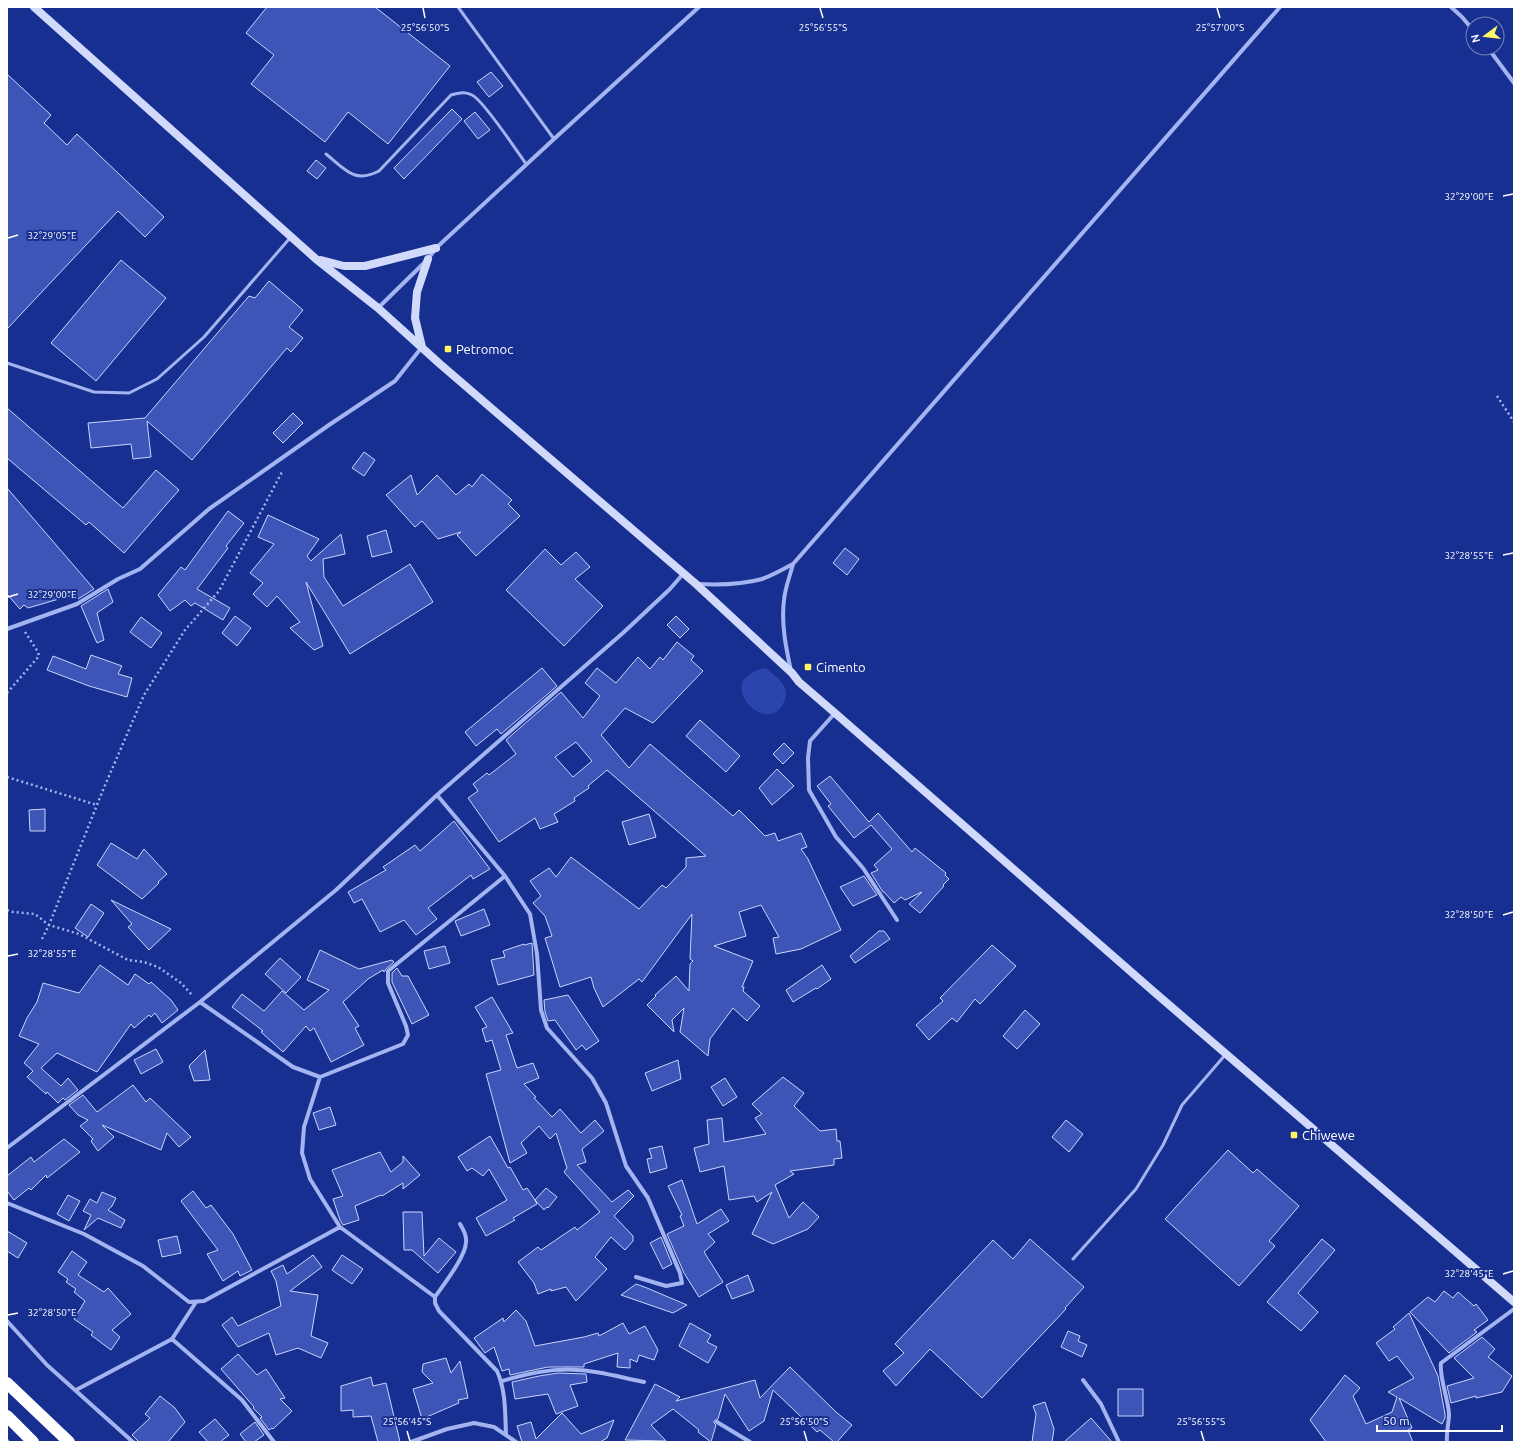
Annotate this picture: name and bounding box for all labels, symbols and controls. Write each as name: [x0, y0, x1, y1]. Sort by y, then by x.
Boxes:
north arrow: [1465, 16, 1505, 56]
text: 25°56'50"S: [401, 22, 449, 33]
text: 25°56'55"S: [799, 22, 847, 33]
text: 25°57'00"S: [1196, 22, 1244, 33]
text: N: [1468, 33, 1482, 44]
text: 32°29'00"E: [1444, 191, 1494, 202]
text: 32°29'05"E: [27, 230, 77, 241]
place label: Petromoc: [456, 342, 513, 356]
marker: Petromoc: [443, 344, 453, 354]
text: 32°28'55"E: [1444, 550, 1494, 561]
text: 32°29'00"E: [27, 589, 77, 600]
place label: Cimento: [816, 660, 866, 674]
marker: Cimento: [803, 662, 813, 672]
text: 32°28'50"E: [1444, 909, 1494, 920]
text: 32°28'55"E: [27, 948, 77, 959]
place label: Chiwewe: [1302, 1128, 1355, 1142]
marker: Chiwewe: [1289, 1130, 1299, 1140]
text: 32°28'45"E: [1444, 1268, 1494, 1279]
text: 32°28'50"E: [27, 1307, 77, 1318]
scale bar: [1377, 1407, 1502, 1433]
text: 50 m: [1383, 1414, 1410, 1427]
text: 25°56'45"S: [383, 1416, 431, 1427]
text: 25°56'50"S: [780, 1416, 828, 1427]
text: 25°56'55"S: [1177, 1416, 1225, 1427]

